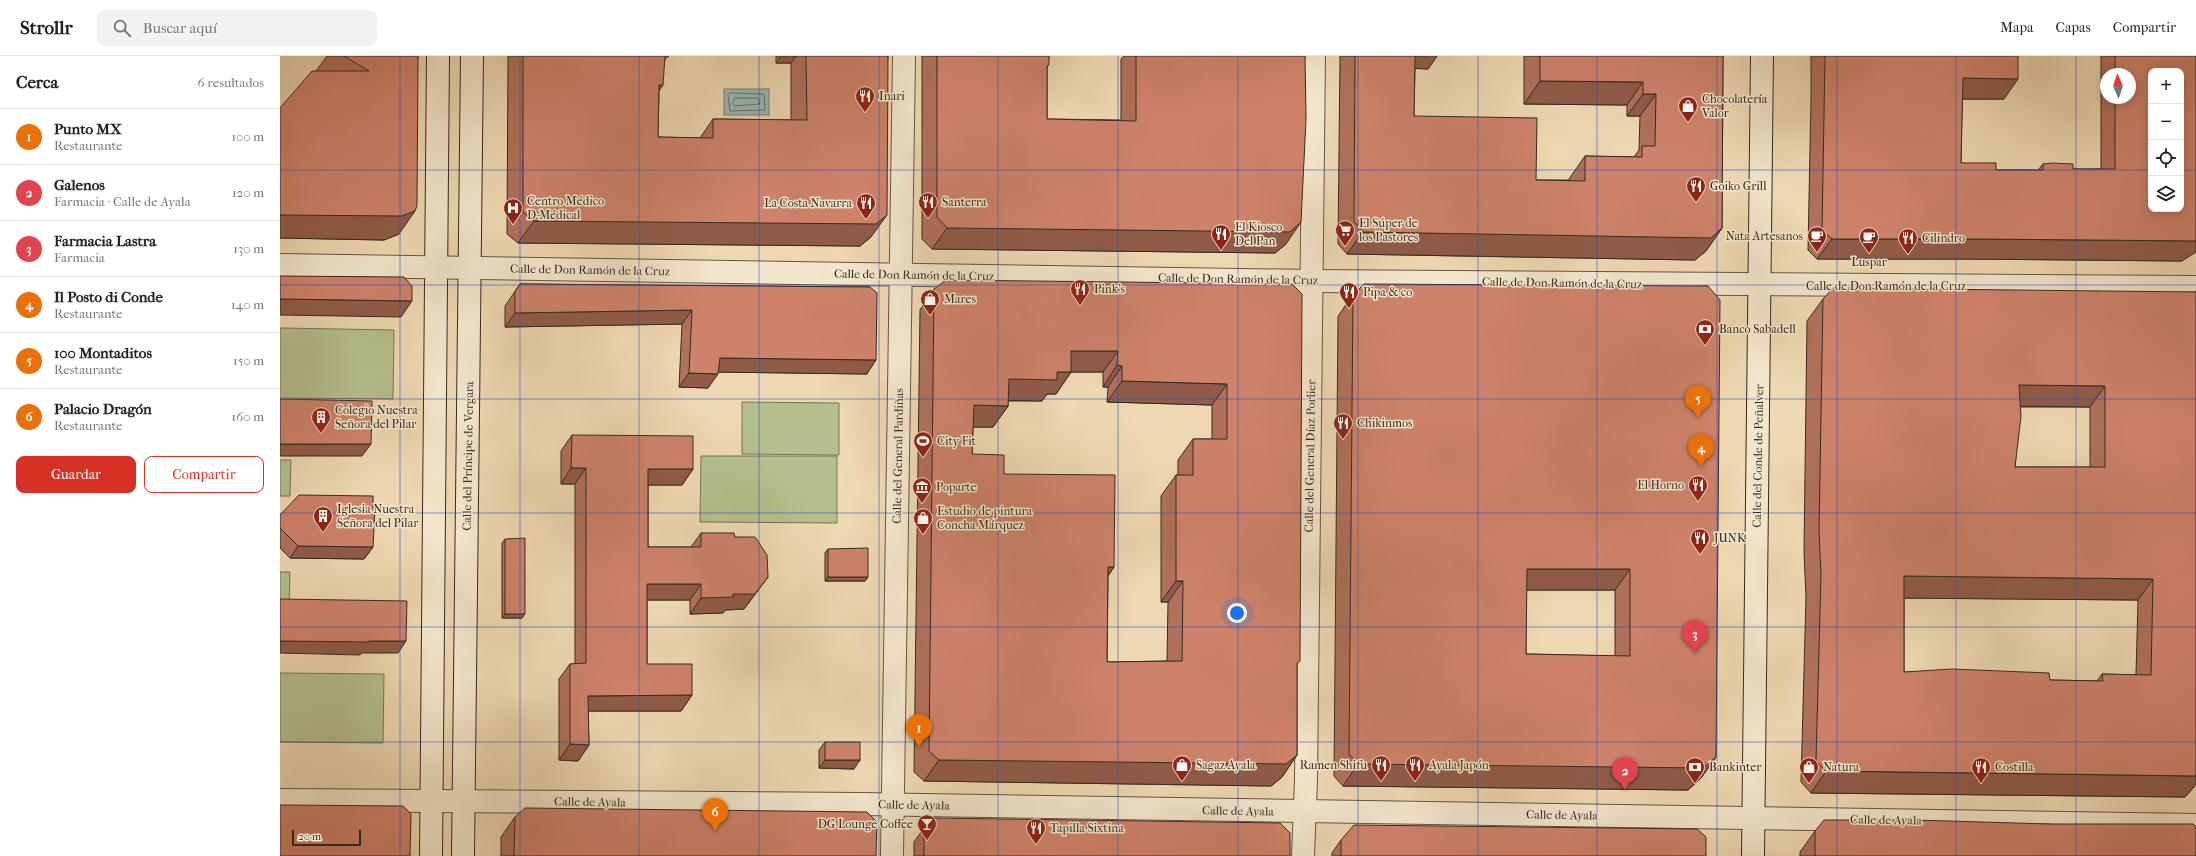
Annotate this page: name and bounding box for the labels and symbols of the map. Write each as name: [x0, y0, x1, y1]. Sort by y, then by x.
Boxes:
north arrow: [2100, 68, 2136, 104]
restaurant icon: Inari: [854, 85, 876, 113]
place label: Inari: [879, 89, 905, 103]
place label: Chocolatería Valor: [1701, 92, 1768, 120]
shop icon: Chocolatería Valor: [1677, 95, 1699, 123]
restaurant icon: Goiko Grill: [1685, 175, 1707, 203]
place label: Goiko Grill: [1710, 179, 1767, 193]
restaurant icon: Santerra: [917, 191, 939, 219]
restaurant icon: La Costa Navarra: [855, 192, 877, 220]
place label: Centro Médico D-Médical: [527, 194, 604, 222]
place label: Santerra: [942, 195, 987, 209]
place label: La Costa Navarra: [764, 196, 852, 210]
hospital icon: Centro Médico D-Médical: [502, 197, 524, 225]
place label: El Súper de los Pastores: [1358, 216, 1419, 244]
supermarket icon: El Súper de los Pastores: [1334, 219, 1356, 247]
place label: El Kiosco Del Pan: [1235, 220, 1282, 248]
restaurant icon: El Kiosco Del Pan: [1210, 223, 1232, 251]
cafe icon: Nata Artesanos: [1806, 225, 1828, 253]
cafe icon: Luspar: [1858, 226, 1880, 254]
restaurant icon: Cilindro: [1897, 227, 1919, 255]
place label: Nata Artesanos: [1726, 229, 1804, 243]
place label: Cilindro: [1922, 231, 1965, 245]
place label: Luspar: [1851, 255, 1888, 269]
street label: Calle de Don Ramón de la Cruz: [510, 262, 671, 278]
street label: Calle de Don Ramón de la Cruz: [834, 267, 995, 283]
street label: Calle de Don Ramón de la Cruz: [1158, 271, 1319, 287]
street label: Calle de Don Ramón de la Cruz: [1482, 275, 1643, 291]
restaurant icon: Pink’s: [1069, 278, 1091, 306]
street label: Calle de Don Ramón de la Cruz: [1806, 279, 1967, 293]
restaurant icon: Pipa & co: [1338, 281, 1360, 309]
place label: Pink’s: [1094, 282, 1125, 296]
place label: Pipa & co: [1363, 285, 1412, 299]
shop icon: Mares: [919, 288, 941, 316]
place label: Mares: [944, 292, 976, 306]
bank icon: Banco Sabadell: [1694, 318, 1716, 346]
place label: Banco Sabadell: [1719, 322, 1797, 336]
street label: Calle del General Díaz Porlier: [1302, 379, 1318, 532]
street label: Calle del Príncipe de Vergara: [460, 381, 476, 531]
street label: Calle del Conde de Peñalver: [1750, 383, 1766, 528]
pin: 5: [1685, 385, 1711, 418]
street label: Calle del General Pardiñas: [890, 388, 906, 524]
place label: Colegio Nuestra Señora del Pilar: [335, 403, 418, 431]
building icon: Colegio Nuestra Señora del Pilar: [310, 406, 332, 434]
restaurant icon: Chikinmos: [1332, 412, 1354, 440]
place label: Chikinmos: [1357, 416, 1413, 430]
sports icon: City Fit: [912, 430, 934, 458]
place label: City Fit: [937, 434, 977, 448]
pin: 4: [1688, 434, 1714, 467]
restaurant icon: El Horno: [1687, 474, 1709, 502]
museum icon: Poparte: [911, 476, 933, 504]
place label: El Horno: [1637, 478, 1684, 492]
place label: Poparte: [936, 480, 977, 494]
place label: Iglesia Nuestra Señora del Pilar: [337, 502, 419, 530]
place label: Estudio de pintura Concha Márquez: [937, 504, 1033, 532]
building icon: Iglesia Nuestra Señora del Pilar: [312, 505, 334, 533]
shop icon: Estudio de pintura Concha Márquez: [912, 507, 934, 535]
restaurant icon: JUNK: [1689, 527, 1711, 555]
place label: JUNK: [1713, 531, 1747, 545]
your location: [1227, 603, 1247, 623]
pin: 3: [1682, 620, 1708, 653]
pin: 1: [906, 714, 932, 747]
shop icon: Sagaz Ayala: [1171, 754, 1193, 782]
restaurant icon: Ramen Shifu: [1370, 754, 1392, 782]
restaurant icon: Ayala Japón: [1404, 754, 1426, 782]
bank icon: Bankinter: [1684, 756, 1706, 784]
shop icon: Natura: [1798, 756, 1820, 784]
restaurant icon: Costilla: [1970, 756, 1992, 784]
pin: 2: [1612, 757, 1638, 790]
place label: Sagaz Ayala: [1196, 758, 1256, 772]
place label: Ramen Shifu: [1300, 758, 1367, 772]
place label: Ayala Japón: [1428, 758, 1489, 772]
place label: Bankinter: [1709, 760, 1762, 774]
place label: Natura: [1823, 760, 1860, 774]
place label: Costilla: [1995, 760, 2034, 774]
street label: Calle de Ayala: [554, 794, 626, 810]
street label: Calle de Ayala: [878, 797, 950, 813]
pin: 6: [702, 798, 728, 831]
street label: Calle de Ayala: [1202, 803, 1274, 819]
street label: Calle de Ayala: [1526, 807, 1598, 823]
street label: Calle de Ayala: [1850, 812, 1922, 828]
bar icon: DG Lounge Coffee: [916, 813, 938, 841]
place label: DG Lounge Coffee: [818, 817, 913, 831]
restaurant icon: Tapilla Sixtina: [1025, 817, 1047, 845]
place label: Tapilla Sixtina: [1050, 821, 1124, 835]
scale bar: [292, 828, 361, 847]

